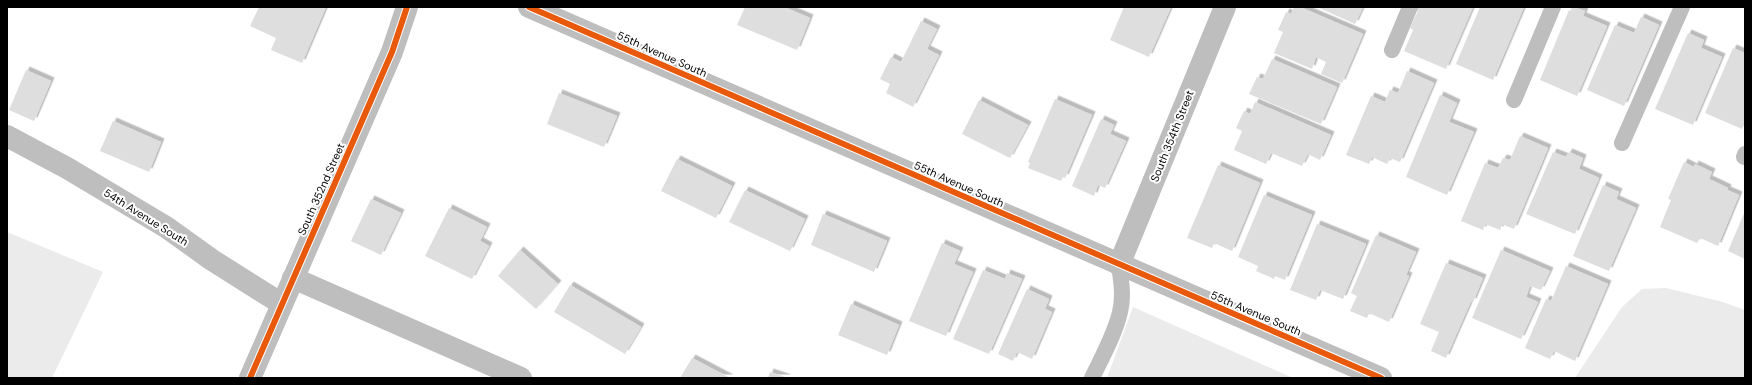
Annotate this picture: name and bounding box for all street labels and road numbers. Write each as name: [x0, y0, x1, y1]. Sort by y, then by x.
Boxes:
street label: 55th Avenue South: [615, 28, 709, 80]
street label: South 354th Street: [1147, 88, 1197, 184]
street label: South 352nd Street: [294, 141, 348, 237]
street label: 55th Avenue South: [912, 158, 1006, 210]
street label: 54th Avenue South: [101, 185, 191, 249]
street label: 55th Avenue South: [1209, 288, 1303, 338]

